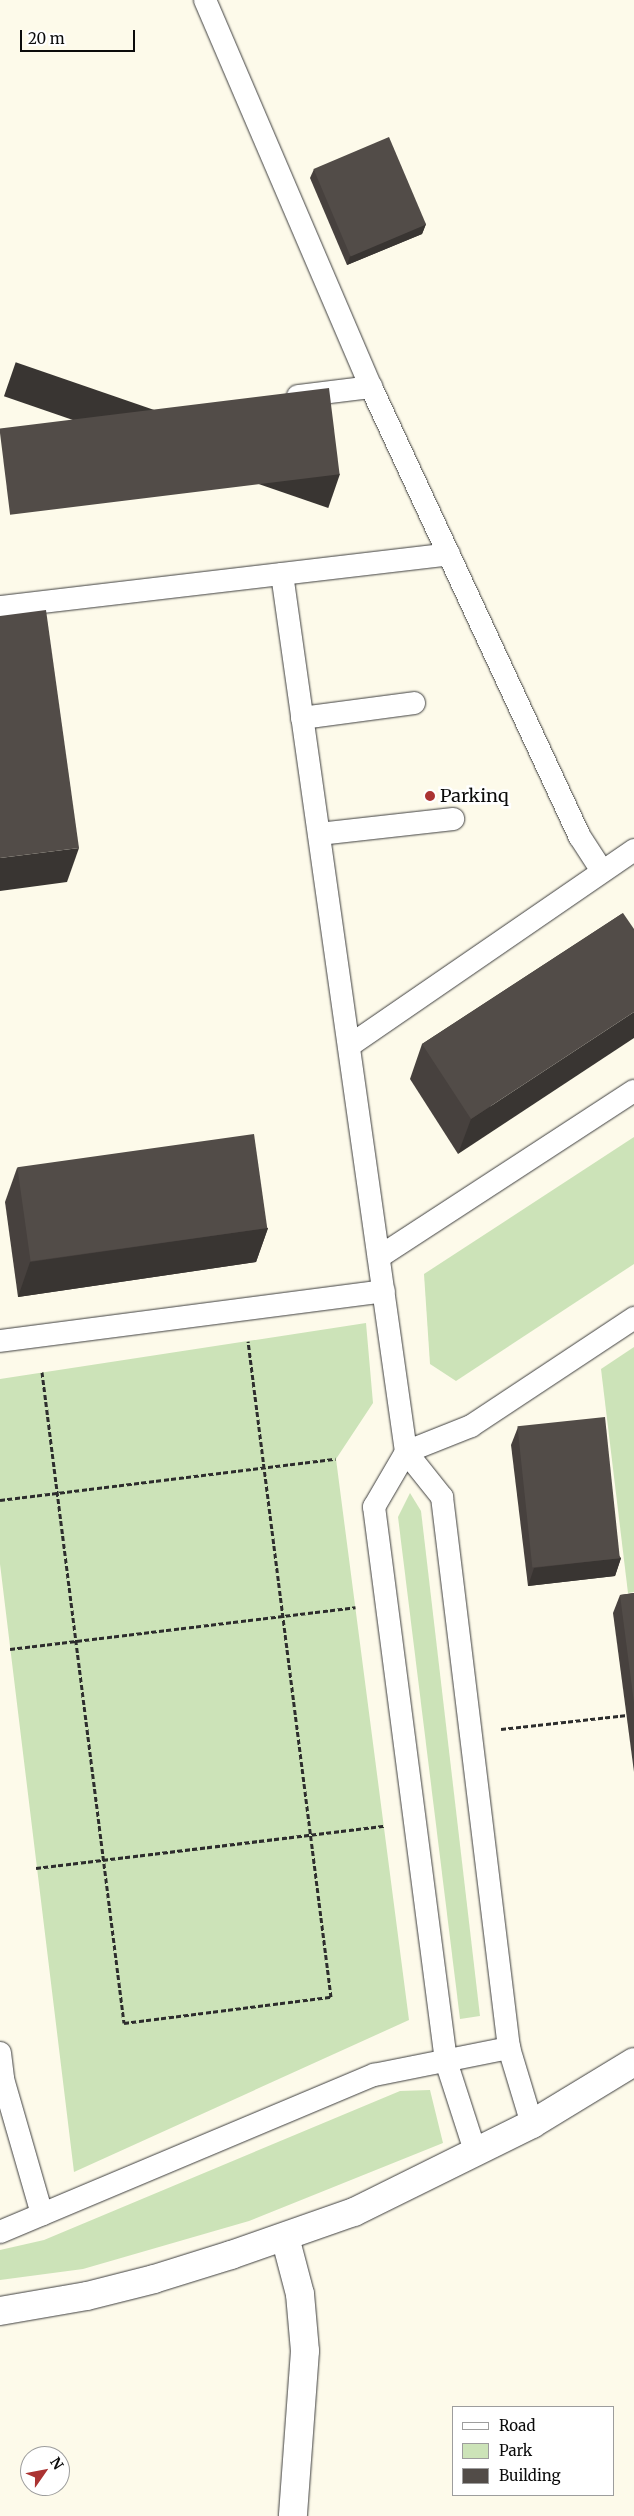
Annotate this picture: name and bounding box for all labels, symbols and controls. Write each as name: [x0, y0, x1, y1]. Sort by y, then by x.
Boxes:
scale bar: [22, 20, 138, 52]
text: 20 m: [28, 29, 65, 48]
place label: Parkinq: [440, 785, 509, 807]
marker: Parkinq: [424, 790, 436, 802]
legend: [452, 2406, 614, 2496]
text: Road: [499, 2416, 535, 2435]
text: Park: [499, 2441, 532, 2460]
north arrow: [20, 2446, 70, 2496]
text: N: [46, 2454, 67, 2473]
text: Building: [499, 2466, 561, 2485]

